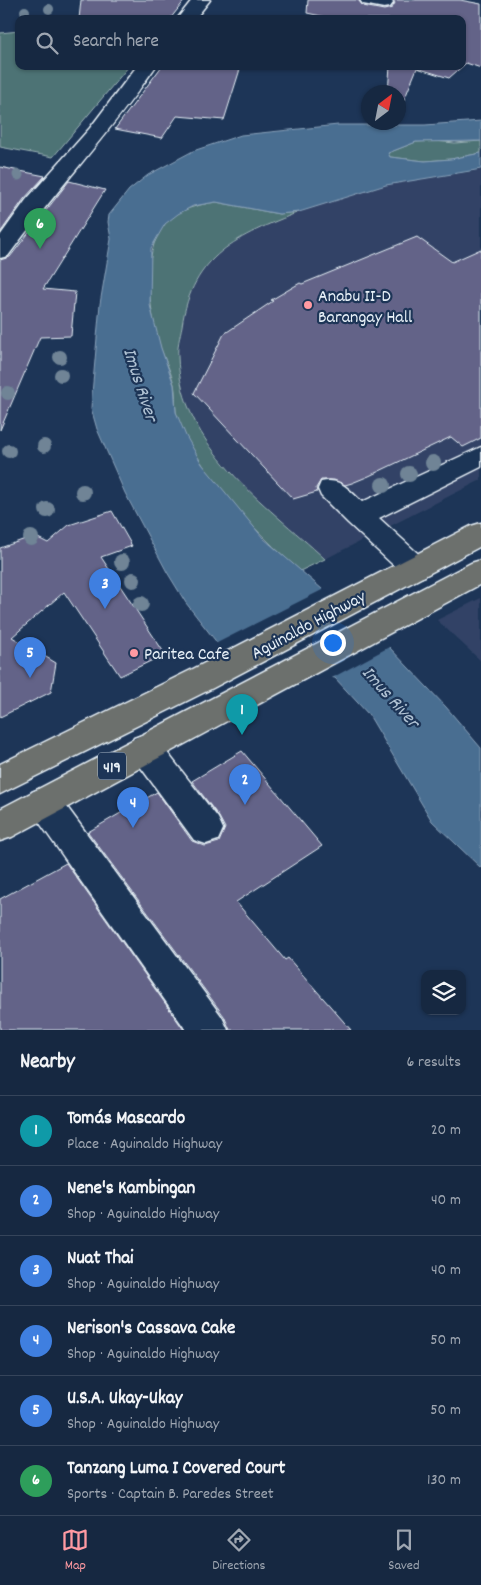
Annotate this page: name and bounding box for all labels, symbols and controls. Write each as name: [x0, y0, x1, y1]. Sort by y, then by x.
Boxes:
search box: [15, 15, 466, 70]
icon: search: [33, 29, 61, 57]
text: Search here: [73, 29, 159, 56]
north arrow: [361, 85, 406, 130]
pin: 6: [24, 208, 56, 249]
place label: Anabu II-D Barangay Hall: [318, 285, 413, 331]
marker: Anabu II-D Barangay Hall: [302, 299, 314, 311]
water label: Imus River: [114, 345, 164, 427]
pin: 3: [89, 568, 121, 609]
street label: Aguinaldo Highway: [248, 585, 371, 667]
your location: [320, 630, 346, 656]
pin: 5: [14, 637, 46, 678]
place label: Paritea Cafe: [144, 643, 229, 668]
marker: Paritea Cafe: [128, 647, 140, 659]
water label: Imus River: [354, 661, 426, 737]
pin: 1: [226, 694, 258, 735]
road number: 419: [98, 752, 126, 779]
pin: 2: [229, 764, 261, 805]
pin: 4: [117, 787, 149, 828]
map controls: [421, 970, 466, 1015]
button: layers: [421, 970, 466, 1015]
text: Nearby: [20, 1048, 75, 1078]
text: 6 results: [406, 1051, 461, 1074]
text: Tomás Mascardo: [67, 1106, 185, 1133]
text: 1: [34, 1119, 38, 1142]
text: 20 m: [431, 1119, 461, 1142]
text: Place · Aguinaldo Highway: [67, 1133, 222, 1156]
text: Nene's Kambingan: [67, 1176, 195, 1203]
text: 2: [33, 1189, 40, 1212]
text: 40 m: [431, 1189, 461, 1212]
text: Shop · Aguinaldo Highway: [67, 1203, 219, 1226]
text: Nuat Thai: [67, 1246, 134, 1273]
text: 3: [32, 1259, 40, 1282]
text: 40 m: [431, 1259, 461, 1282]
text: Shop · Aguinaldo Highway: [67, 1273, 219, 1296]
text: Nerison's Cassava Cake: [67, 1316, 235, 1343]
text: 4: [33, 1329, 39, 1352]
text: 50 m: [430, 1329, 461, 1352]
text: Shop · Aguinaldo Highway: [67, 1343, 219, 1366]
text: U.S.A. Ukay-Ukay: [67, 1386, 182, 1413]
text: 5: [32, 1399, 40, 1422]
text: 50 m: [430, 1399, 461, 1422]
text: Shop · Aguinaldo Highway: [67, 1413, 219, 1436]
text: Tanzang Luma I Covered Court: [67, 1456, 285, 1483]
text: 6: [32, 1469, 40, 1492]
text: 130 m: [427, 1469, 461, 1492]
text: Sports · Captain B. Paredes Street: [67, 1483, 274, 1506]
tab: Map: [61, 1526, 89, 1576]
tab: Directions: [212, 1526, 265, 1576]
tab: Saved: [388, 1526, 420, 1576]

